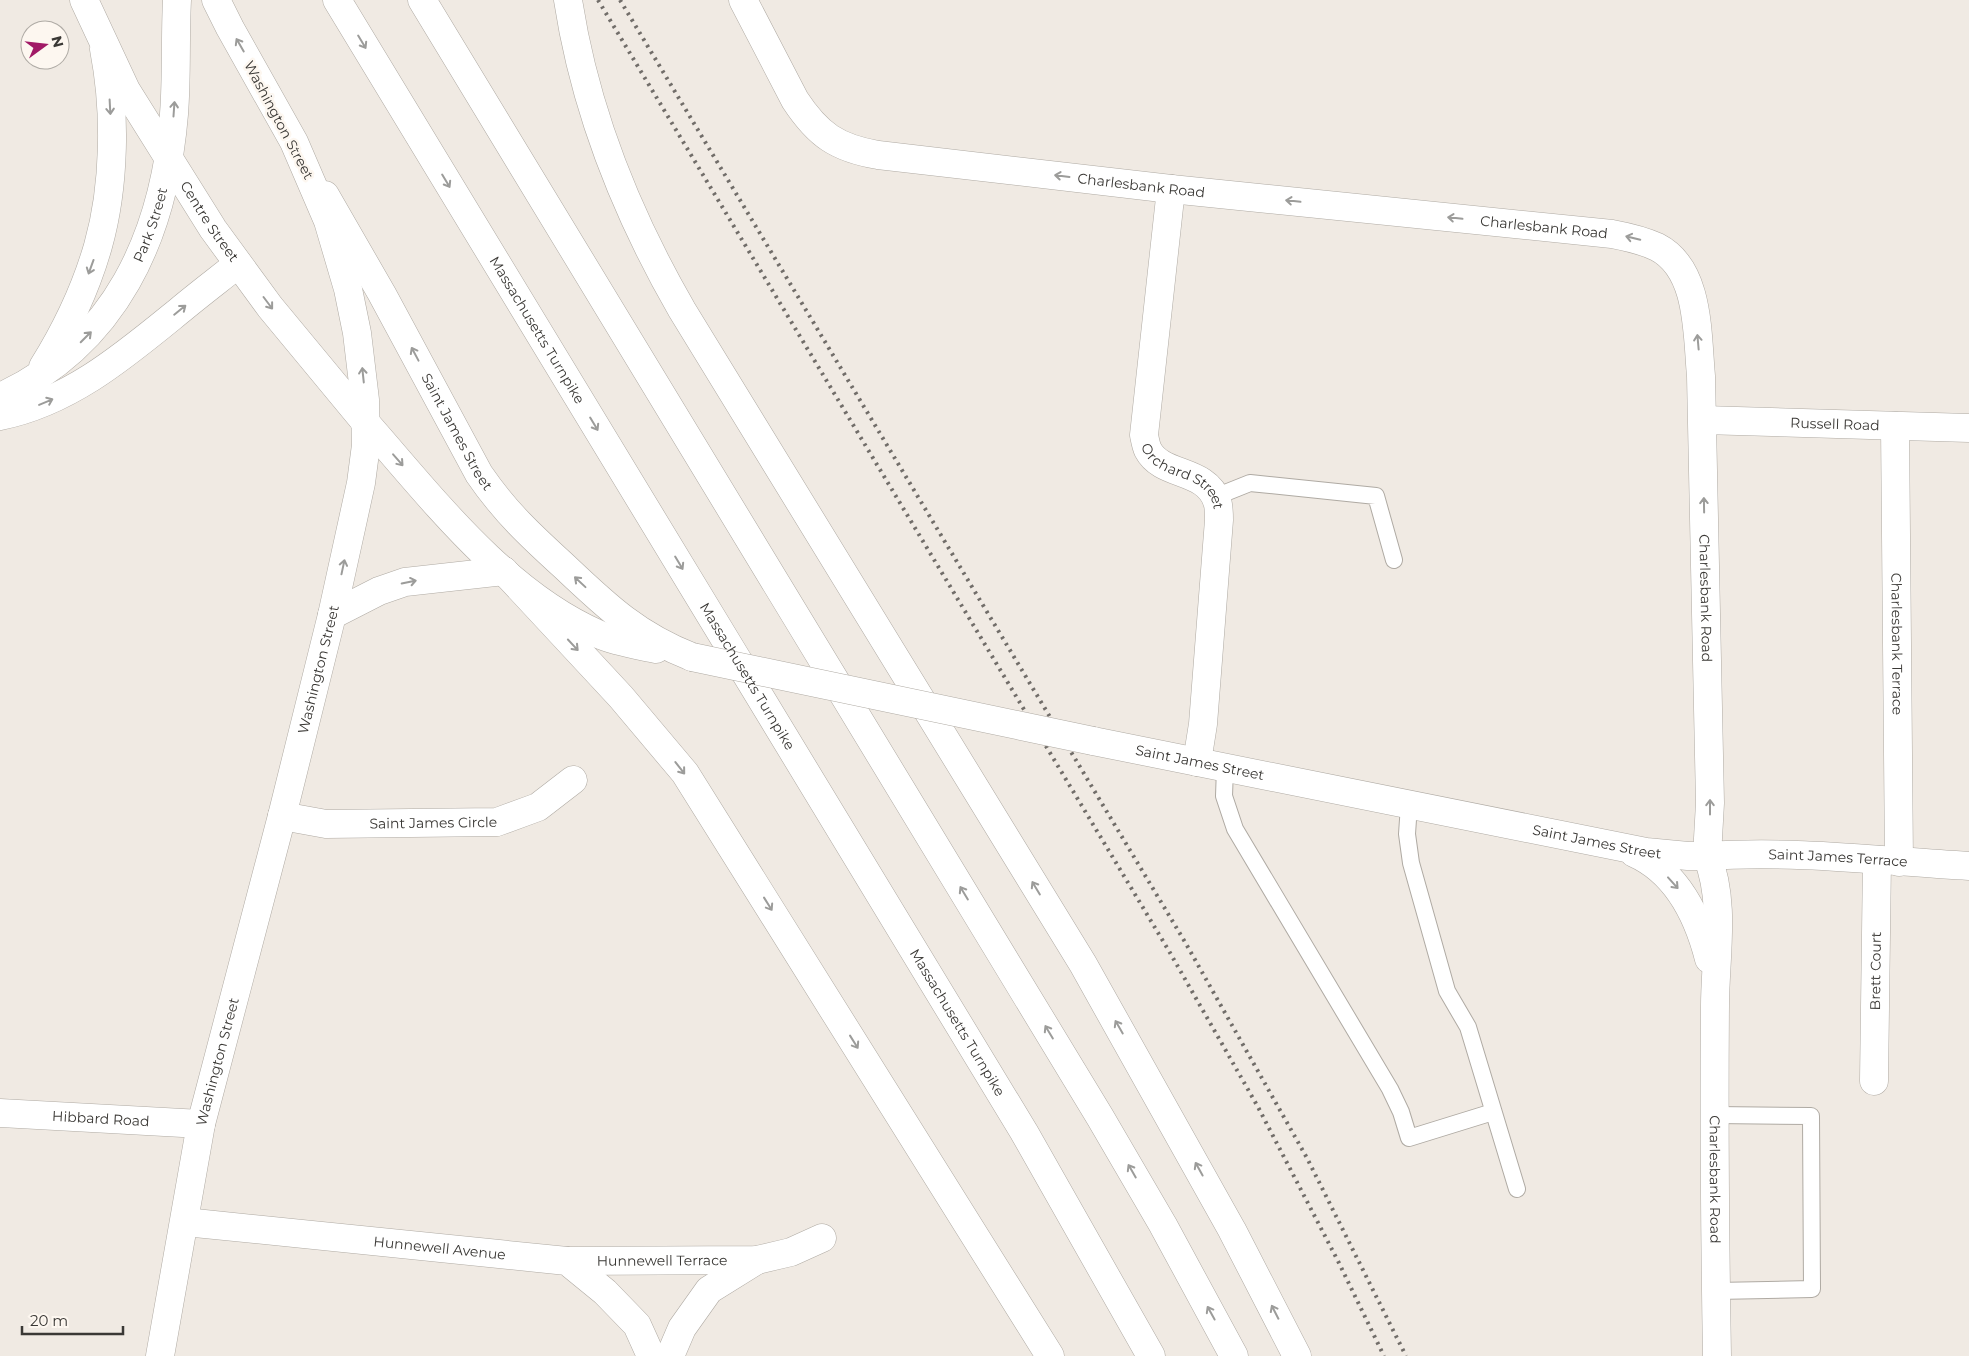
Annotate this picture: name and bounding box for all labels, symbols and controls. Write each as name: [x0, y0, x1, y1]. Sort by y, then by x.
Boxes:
north arrow: [20, 20, 70, 70]
text: N: [47, 34, 68, 49]
one-way arrow: [358, 34, 368, 48]
one-way arrow: [234, 39, 244, 53]
street label: Washington Street: [240, 58, 318, 183]
one-way arrow: [106, 98, 115, 114]
one-way arrow: [170, 101, 179, 117]
street label: Charlesbank Road: [1076, 169, 1206, 201]
one-way arrow: [1054, 171, 1070, 181]
one-way arrow: [442, 173, 452, 187]
street label: Centre Street: [176, 178, 243, 265]
street label: Park Street: [129, 185, 171, 265]
one-way arrow: [1285, 196, 1301, 206]
street label: Charlesbank Road: [1479, 212, 1609, 243]
one-way arrow: [1447, 213, 1463, 223]
one-way arrow: [1626, 233, 1642, 243]
street label: Massachusetts Turnpike: [486, 253, 589, 407]
one-way arrow: [86, 259, 95, 274]
one-way arrow: [262, 296, 273, 309]
one-way arrow: [173, 305, 186, 316]
one-way arrow: [80, 331, 92, 343]
one-way arrow: [1693, 335, 1703, 351]
one-way arrow: [410, 346, 420, 361]
one-way arrow: [358, 367, 368, 383]
street label: Saint James Street: [417, 370, 497, 494]
one-way arrow: [38, 397, 54, 406]
street label: Russell Road: [1790, 414, 1880, 434]
one-way arrow: [590, 417, 600, 431]
street label: Orchard Street: [1137, 440, 1228, 511]
one-way arrow: [392, 453, 403, 466]
one-way arrow: [1700, 497, 1709, 513]
street label: Charlesbank Road: [1695, 534, 1716, 662]
one-way arrow: [674, 555, 684, 569]
one-way arrow: [339, 560, 348, 576]
street label: Charlesbank Terrace: [1887, 573, 1907, 715]
one-way arrow: [574, 576, 587, 588]
one-way arrow: [400, 577, 416, 586]
street label: Massachusetts Turnpike: [696, 599, 799, 753]
street label: Washington Street: [294, 603, 343, 736]
one-way arrow: [567, 639, 579, 652]
street label: Saint James Street: [1134, 741, 1266, 784]
one-way arrow: [675, 761, 685, 775]
one-way arrow: [1705, 799, 1715, 816]
street label: Saint James Circle: [369, 813, 497, 832]
street label: Saint James Street: [1531, 820, 1663, 862]
street label: Saint James Terrace: [1768, 845, 1908, 871]
one-way arrow: [1668, 877, 1679, 890]
one-way arrow: [1031, 881, 1041, 895]
one-way arrow: [959, 886, 969, 900]
one-way arrow: [763, 897, 773, 911]
street label: Brett Court: [1866, 931, 1885, 1010]
street label: Massachusetts Turnpike: [906, 945, 1009, 1100]
street label: Washington Street: [192, 995, 243, 1128]
one-way arrow: [1114, 1021, 1124, 1035]
one-way arrow: [1043, 1025, 1053, 1039]
one-way arrow: [849, 1035, 859, 1049]
street label: Hibbard Road: [52, 1107, 150, 1130]
street label: Charlesbank Road: [1706, 1115, 1724, 1244]
one-way arrow: [1194, 1162, 1203, 1177]
one-way arrow: [1126, 1165, 1136, 1179]
street label: Hunnewell Avenue: [373, 1232, 507, 1264]
street label: Hunnewell Terrace: [597, 1251, 727, 1270]
scale bar: [22, 1304, 124, 1336]
one-way arrow: [1270, 1305, 1280, 1320]
one-way arrow: [1206, 1306, 1216, 1321]
text: 20 m: [30, 1311, 68, 1330]

